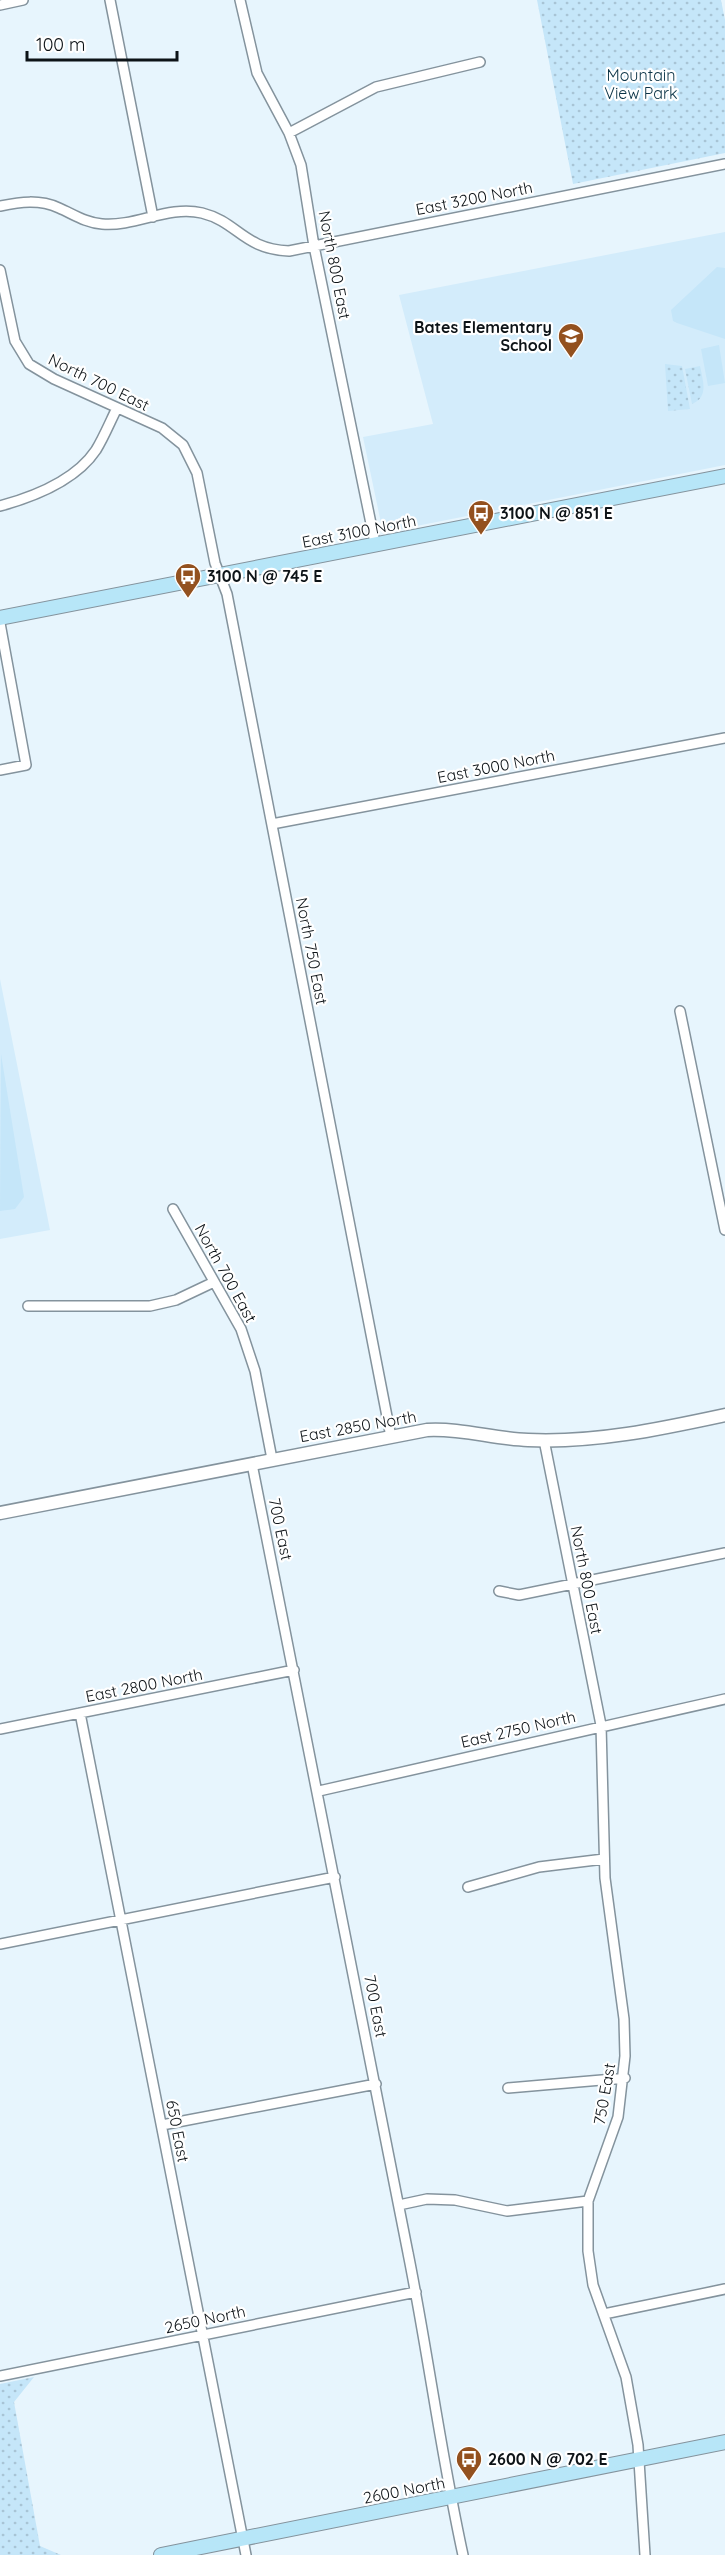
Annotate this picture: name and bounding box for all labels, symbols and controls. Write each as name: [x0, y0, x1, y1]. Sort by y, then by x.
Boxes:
scale bar: [27, 24, 177, 62]
text: 100 m: [36, 33, 85, 56]
park label: Mountain View Park: [604, 65, 678, 103]
street label: East 3200 North: [414, 177, 534, 219]
street label: North 800 East: [315, 209, 355, 321]
place label: Bates Elementary School: [414, 317, 552, 355]
school or university icon: Bates Elementary School: [556, 321, 586, 359]
street label: North 700 East: [45, 349, 153, 415]
bus stop icon: 3100 N @ 851 E: [466, 498, 496, 536]
place label: 3100 N @ 851 E: [500, 503, 613, 523]
street label: East 3100 North: [300, 510, 418, 552]
bus stop icon: 3100 N @ 745 E: [173, 561, 203, 599]
place label: 3100 N @ 745 E: [207, 566, 323, 586]
street label: East 3000 North: [435, 745, 557, 787]
street label: North 750 East: [292, 896, 332, 1006]
street label: North 700 East: [191, 1220, 261, 1326]
street label: East 2850 North: [298, 1406, 418, 1446]
street label: 700 East: [265, 1496, 297, 1562]
street label: North 800 East: [567, 1524, 607, 1636]
street label: East 2800 North: [84, 1664, 204, 1706]
street label: East 2750 North: [459, 1706, 577, 1752]
street label: 700 East: [360, 1973, 392, 2039]
street label: 750 East: [589, 2061, 619, 2127]
street label: 650 East: [162, 2098, 194, 2164]
street label: 2650 North: [163, 2301, 247, 2337]
bus stop icon: 2600 N @ 702 E: [454, 2444, 484, 2482]
place label: 2600 N @ 702 E: [488, 2449, 608, 2469]
street label: 2600 North: [361, 2472, 447, 2508]

